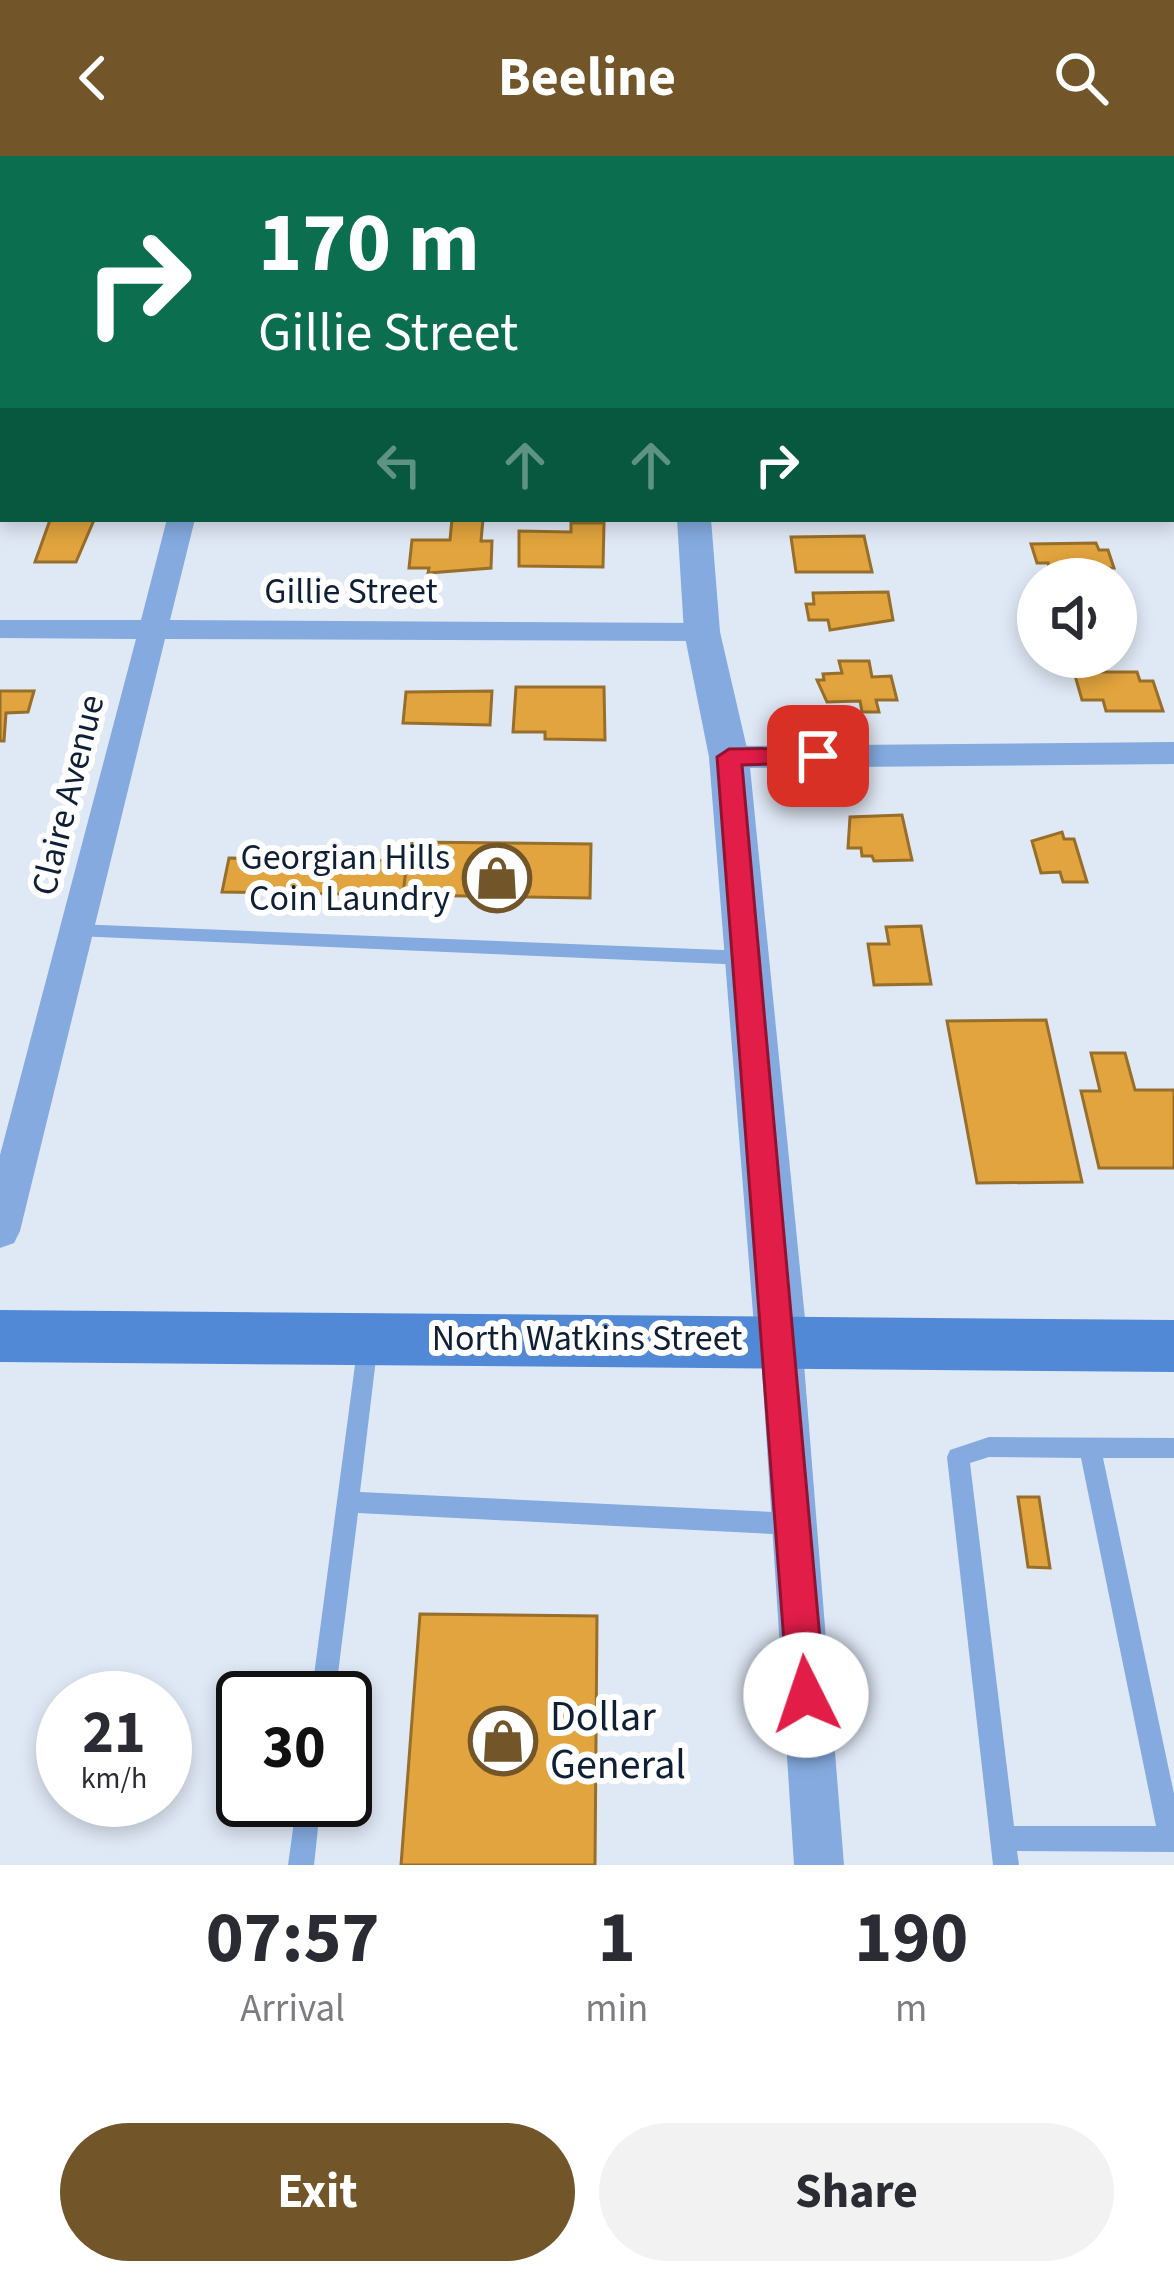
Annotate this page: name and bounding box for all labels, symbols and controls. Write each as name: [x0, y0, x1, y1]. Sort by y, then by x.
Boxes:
text: Beeline: [498, 40, 676, 117]
icon: back: [60, 45, 126, 111]
icon: search: [1048, 45, 1114, 111]
text: 170 m: [258, 184, 480, 304]
icon: right: [60, 204, 216, 360]
text: Gillie Street: [258, 295, 518, 372]
icon: left: [366, 432, 432, 498]
icon: ahead: [492, 432, 558, 498]
icon: ahead: [618, 432, 684, 498]
icon: right: [744, 432, 810, 498]
map controls: [1017, 558, 1137, 678]
button: sound: [1017, 558, 1137, 678]
street label: Gillie Street: [264, 566, 438, 617]
street label: Claire Avenue: [18, 689, 118, 901]
pin: [767, 705, 869, 807]
icon: arrive: [785, 723, 851, 789]
place label: Georgian Hills Coin Laundry: [240, 832, 450, 924]
shop icon: Georgian Hills Coin Laundry: [462, 843, 532, 913]
street label: North Watkins Street: [432, 1313, 742, 1364]
position arrow: [743, 1632, 869, 1758]
speed limit sign: 30: [216, 1671, 372, 1827]
place label: Dollar General: [550, 1687, 686, 1795]
text: 21: [82, 1691, 146, 1776]
shop icon: Dollar General: [468, 1706, 538, 1776]
text: km/h: [81, 1757, 147, 1800]
text: 07:57: [206, 1887, 379, 1990]
text: 1: [598, 1887, 636, 1990]
text: 190: [854, 1887, 968, 1990]
text: Arrival: [240, 1981, 345, 2037]
text: min: [585, 1981, 648, 2037]
text: m: [895, 1981, 927, 2037]
button: Exit: [60, 2123, 575, 2261]
button: Share: [599, 2123, 1114, 2261]

